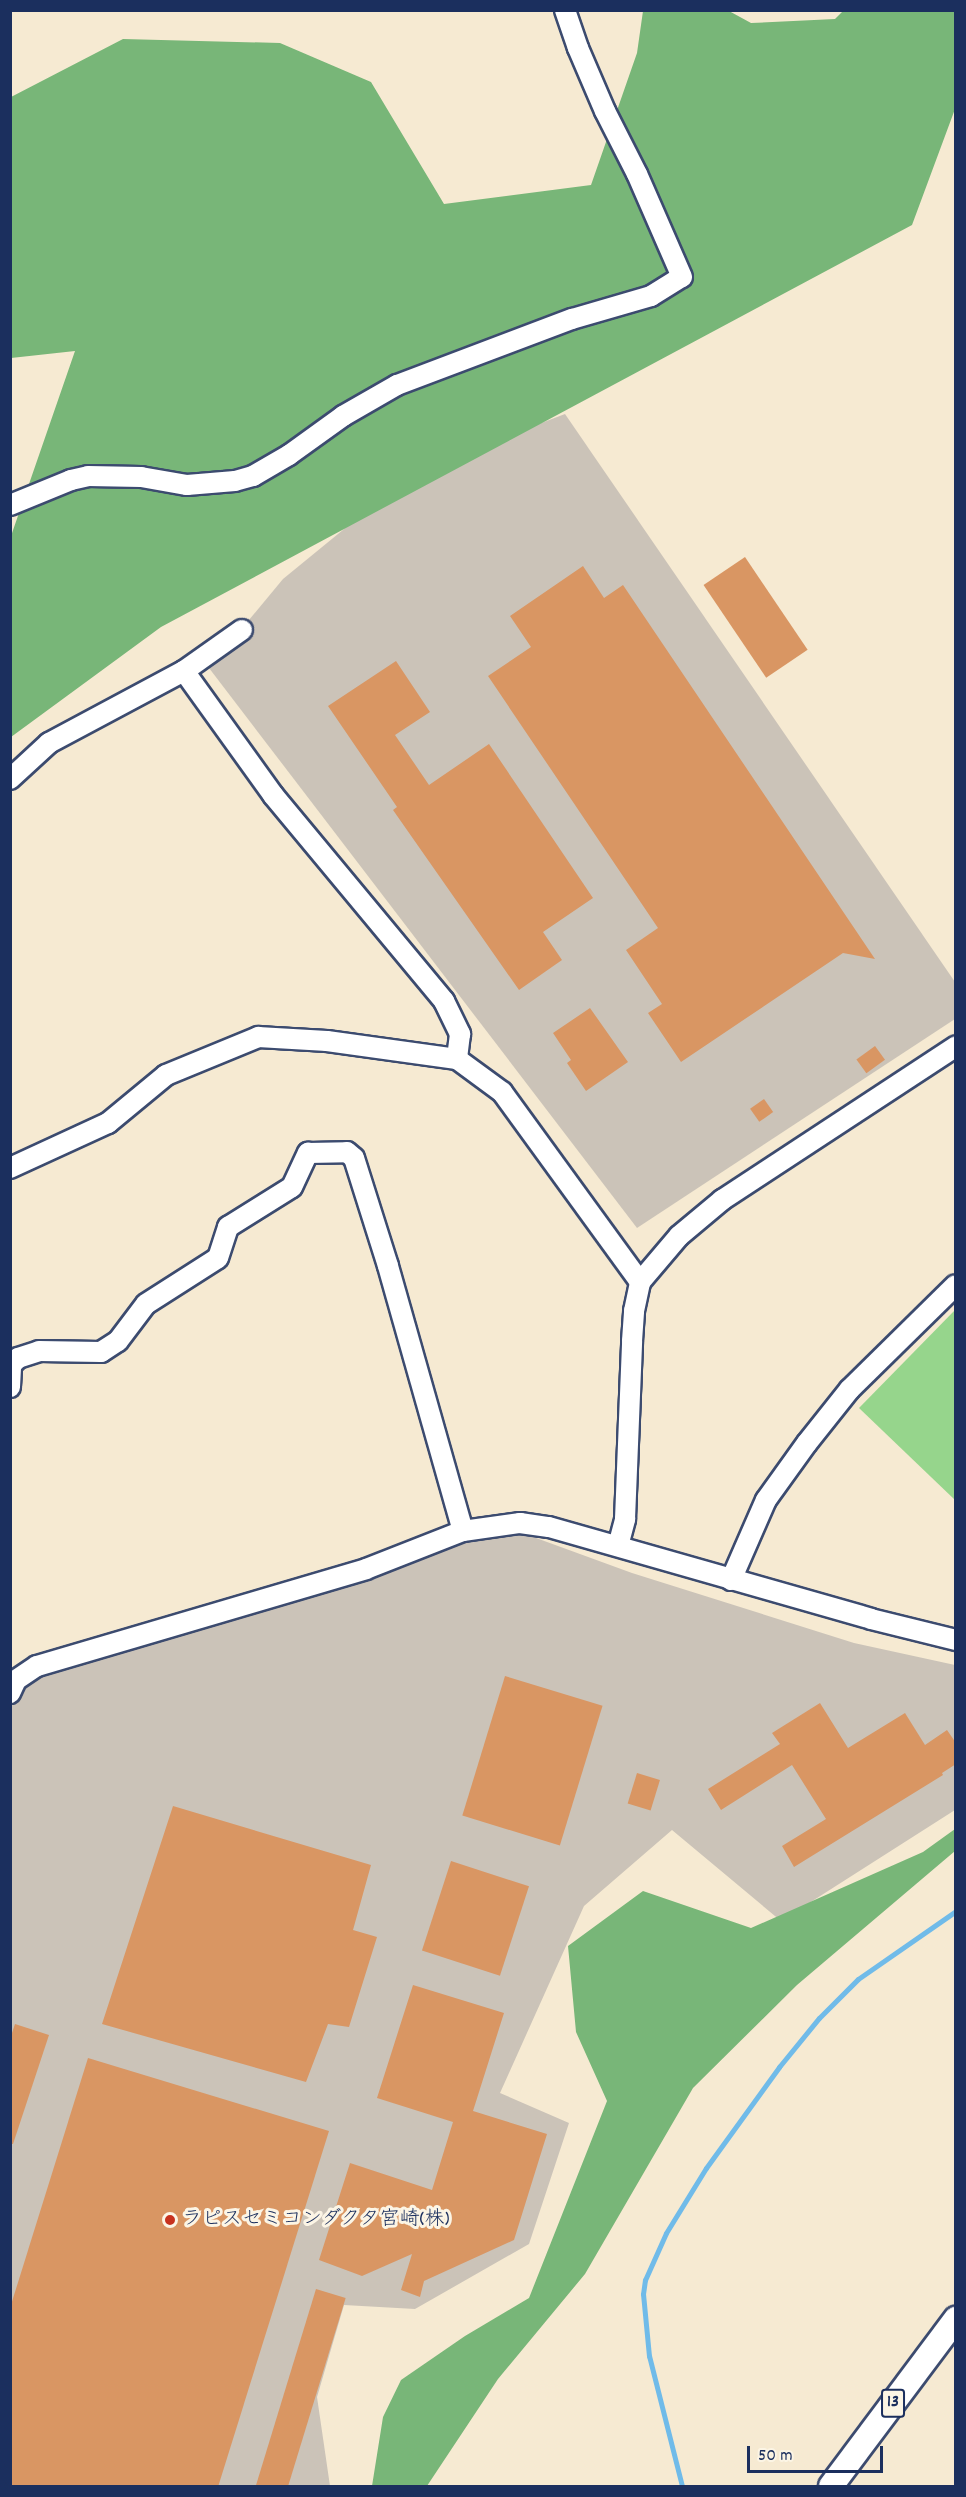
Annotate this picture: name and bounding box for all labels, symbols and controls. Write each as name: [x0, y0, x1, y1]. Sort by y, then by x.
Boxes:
place label: ラピスセミコンダクタ宮崎(株): [182, 2208, 452, 2232]
marker: ラピスセミコンダクタ宮崎(株): [163, 2213, 177, 2227]
road number: 13: [881, 2388, 905, 2418]
scale bar: [750, 2434, 886, 2472]
text: 50 m: [758, 2444, 793, 2469]

